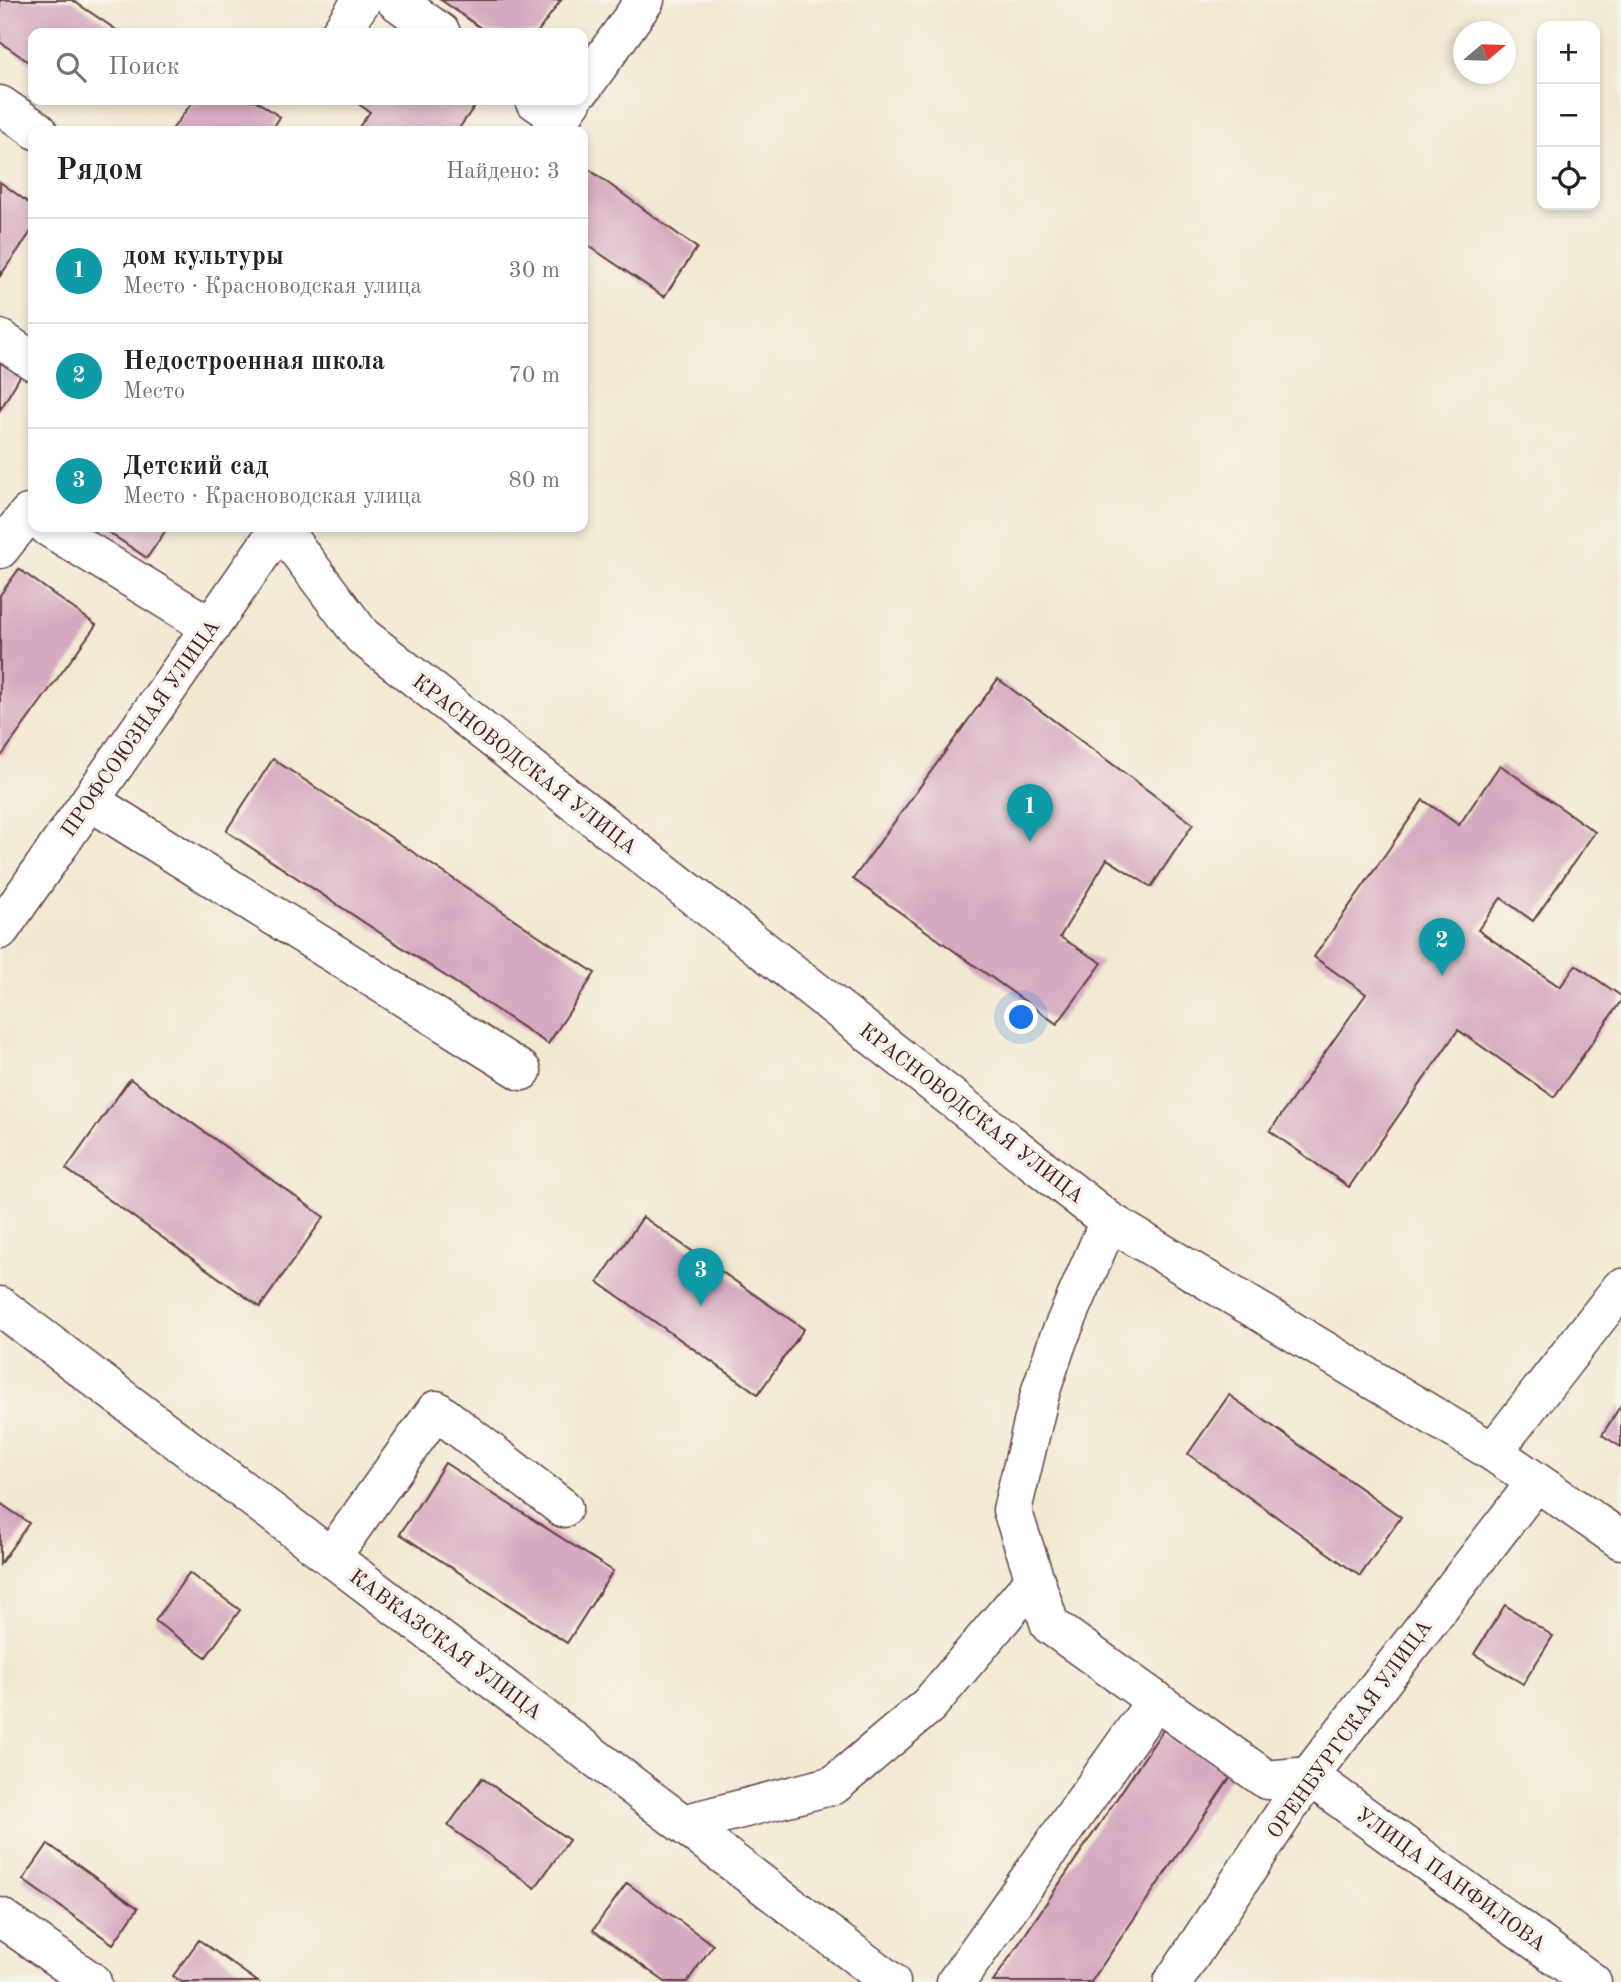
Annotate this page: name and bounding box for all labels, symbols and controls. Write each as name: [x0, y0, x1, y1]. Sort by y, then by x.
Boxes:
north arrow: [1453, 21, 1516, 84]
map controls: [1537, 21, 1600, 210]
button: +: [1537, 21, 1600, 84]
search box: [28, 28, 588, 105]
icon: search: [52, 48, 90, 86]
text: Поиск: [108, 54, 180, 80]
button: −: [1537, 84, 1600, 147]
button: locate: [1537, 147, 1600, 210]
text: Рядом: [56, 156, 143, 186]
text: Найдено: 3: [446, 160, 560, 183]
text: дом культуры: [123, 244, 284, 270]
text: 1: [72, 259, 86, 282]
text: 30 m: [509, 259, 560, 282]
text: Место · Красноводская улица: [123, 275, 422, 298]
text: Недостроенная школа: [123, 349, 385, 375]
text: 2: [72, 364, 86, 387]
text: 70 m: [509, 364, 560, 387]
text: Место: [123, 380, 185, 403]
text: Детский сад: [123, 454, 269, 480]
text: 3: [72, 469, 86, 492]
text: 80 m: [509, 469, 560, 492]
text: Место · Красноводская улица: [123, 485, 422, 508]
street label: ПРОФСОЮЗНАЯ УЛИЦА: [58, 616, 224, 841]
street label: КРАСНОВОДСКАЯ УЛИЦА: [408, 671, 640, 859]
pin: 1: [1007, 784, 1053, 842]
pin: 2: [1419, 918, 1465, 976]
your location: [1004, 1000, 1038, 1034]
street label: КРАСНОВОДСКАЯ УЛИЦА: [855, 1020, 1087, 1208]
pin: 3: [678, 1248, 724, 1306]
street label: КАВКАЗСКАЯ УЛИЦА: [345, 1566, 545, 1724]
street label: ОРЕНБУРГСКАЯ УЛИЦА: [1264, 1617, 1436, 1843]
street label: УЛИЦА ПАНФИЛОВА: [1351, 1804, 1549, 1956]

